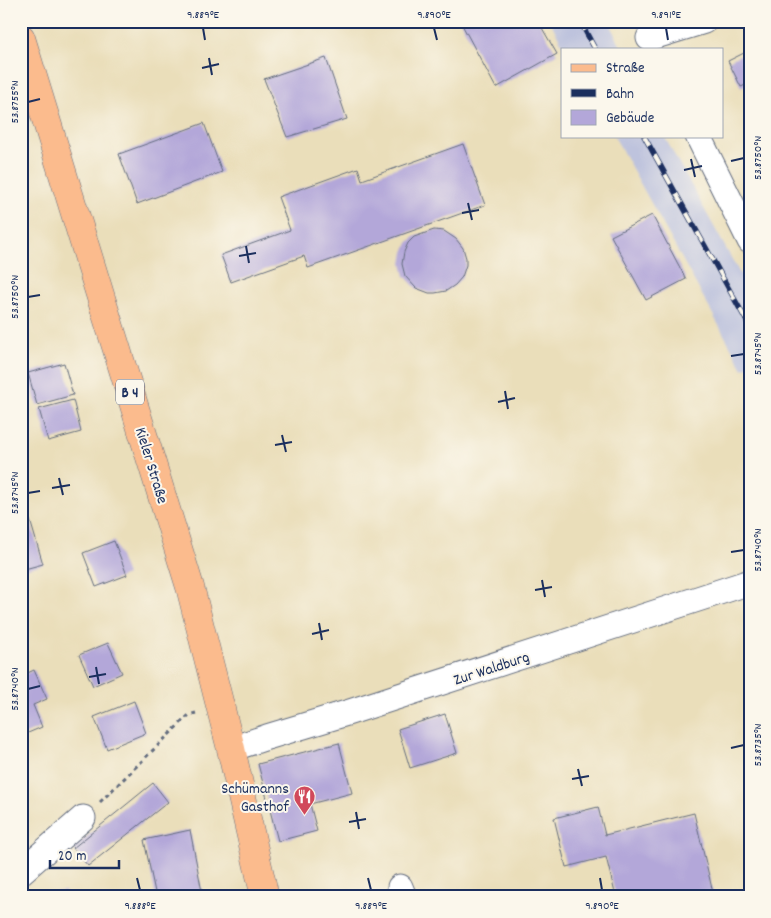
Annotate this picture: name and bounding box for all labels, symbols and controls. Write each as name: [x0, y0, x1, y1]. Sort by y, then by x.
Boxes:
text: 9.889°E: [187, 7, 219, 24]
text: 9.890°E: [417, 7, 451, 24]
text: 9.891°E: [651, 7, 681, 24]
legend: [561, 48, 724, 138]
text: Straße: [606, 58, 645, 80]
text: 53.8755°N: [7, 80, 24, 124]
text: Bahn: [606, 84, 634, 106]
text: Gebäude: [606, 108, 655, 130]
text: 53.8750°N: [750, 136, 767, 180]
text: 53.8750°N: [7, 275, 24, 319]
text: 53.8745°N: [750, 333, 767, 375]
road number: B 4: [116, 380, 144, 404]
street label: Kieler Straße: [128, 425, 173, 507]
text: 53.8745°N: [7, 472, 24, 514]
text: 53.8740°N: [750, 528, 767, 572]
street label: Zur Waldburg: [451, 646, 533, 692]
text: 53.8740°N: [7, 667, 24, 711]
text: 53.8735°N: [750, 723, 767, 766]
place label: Schümanns Gasthof: [221, 778, 289, 819]
restaurant icon: Schümanns Gasthof: [293, 784, 317, 815]
scale bar: [50, 838, 119, 870]
text: 20 m: [58, 846, 86, 868]
text: 9.888°E: [124, 898, 156, 915]
text: 9.889°E: [355, 898, 387, 915]
text: 9.890°E: [585, 898, 619, 915]

